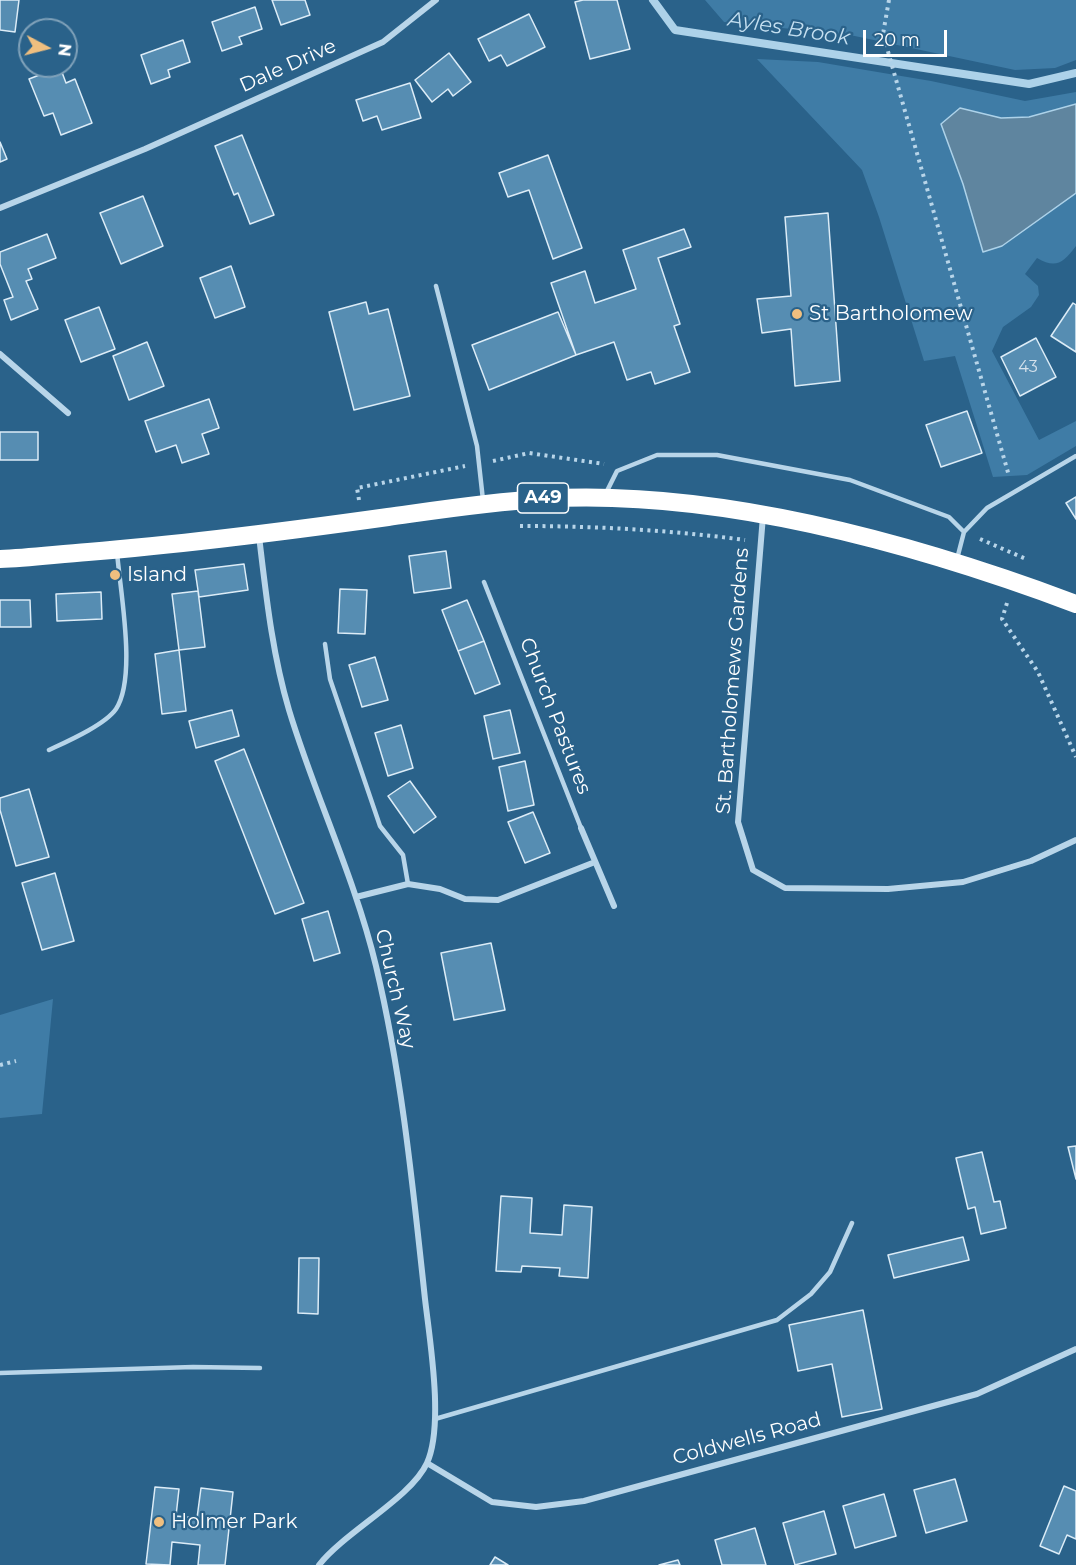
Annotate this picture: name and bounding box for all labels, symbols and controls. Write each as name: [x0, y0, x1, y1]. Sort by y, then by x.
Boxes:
water label: Ayles Brook: [726, 7, 852, 51]
north arrow: [18, 18, 78, 78]
scale bar: [866, 18, 950, 56]
text: 20 m: [874, 29, 920, 51]
street label: Dale Drive: [236, 34, 340, 98]
text: N: [54, 42, 75, 58]
place label: St Bartholomew: [809, 302, 973, 326]
marker: St Bartholomew: [790, 307, 804, 321]
house number: 43: [1018, 357, 1038, 377]
road number: A49: [518, 483, 568, 513]
street label: St. Bartholomews Gardens: [712, 547, 754, 815]
place label: Island: [127, 563, 187, 587]
marker: Island: [108, 568, 122, 582]
street label: Church Pastures: [514, 634, 596, 798]
street label: Church Way: [370, 927, 420, 1051]
street label: Coldwells Road: [670, 1408, 824, 1470]
place label: Holmer Park: [171, 1510, 297, 1534]
marker: Holmer Park: [152, 1515, 166, 1529]

